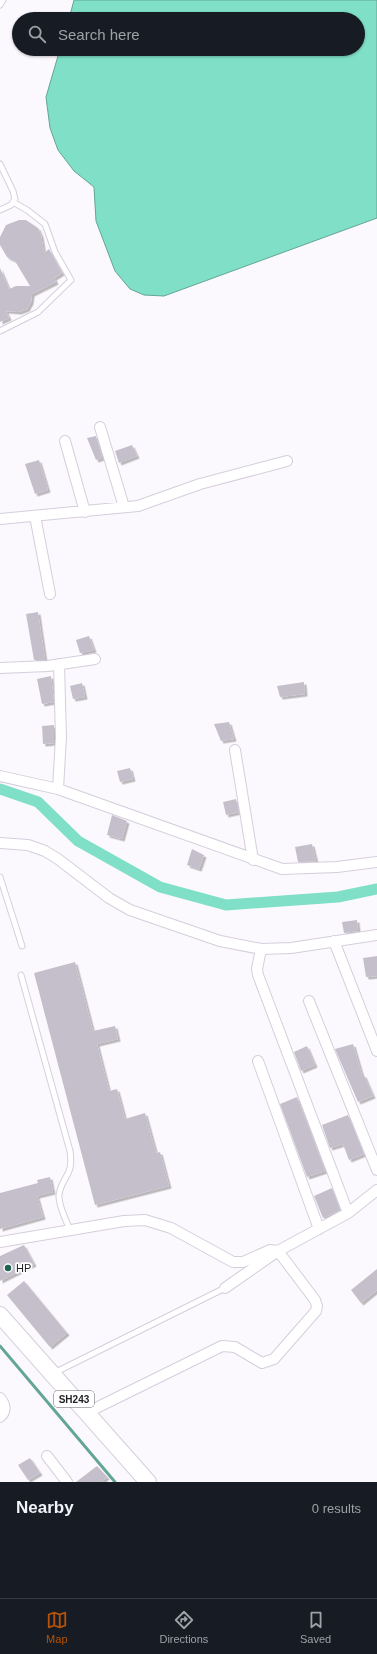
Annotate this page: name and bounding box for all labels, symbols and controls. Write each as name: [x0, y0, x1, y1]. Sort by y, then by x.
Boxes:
search box: [12, 12, 365, 56]
icon: search: [26, 23, 48, 45]
text: Search here: [58, 26, 140, 43]
place label: HP: [16, 1262, 31, 1274]
marker: HP: [3, 1263, 13, 1273]
road number: SH243: [54, 1391, 94, 1407]
text: Nearby: [16, 1498, 74, 1517]
text: 0 results: [312, 1501, 361, 1516]
tab: Map: [46, 1609, 68, 1645]
tab: Directions: [159, 1609, 208, 1645]
tab: Saved: [300, 1609, 331, 1645]

